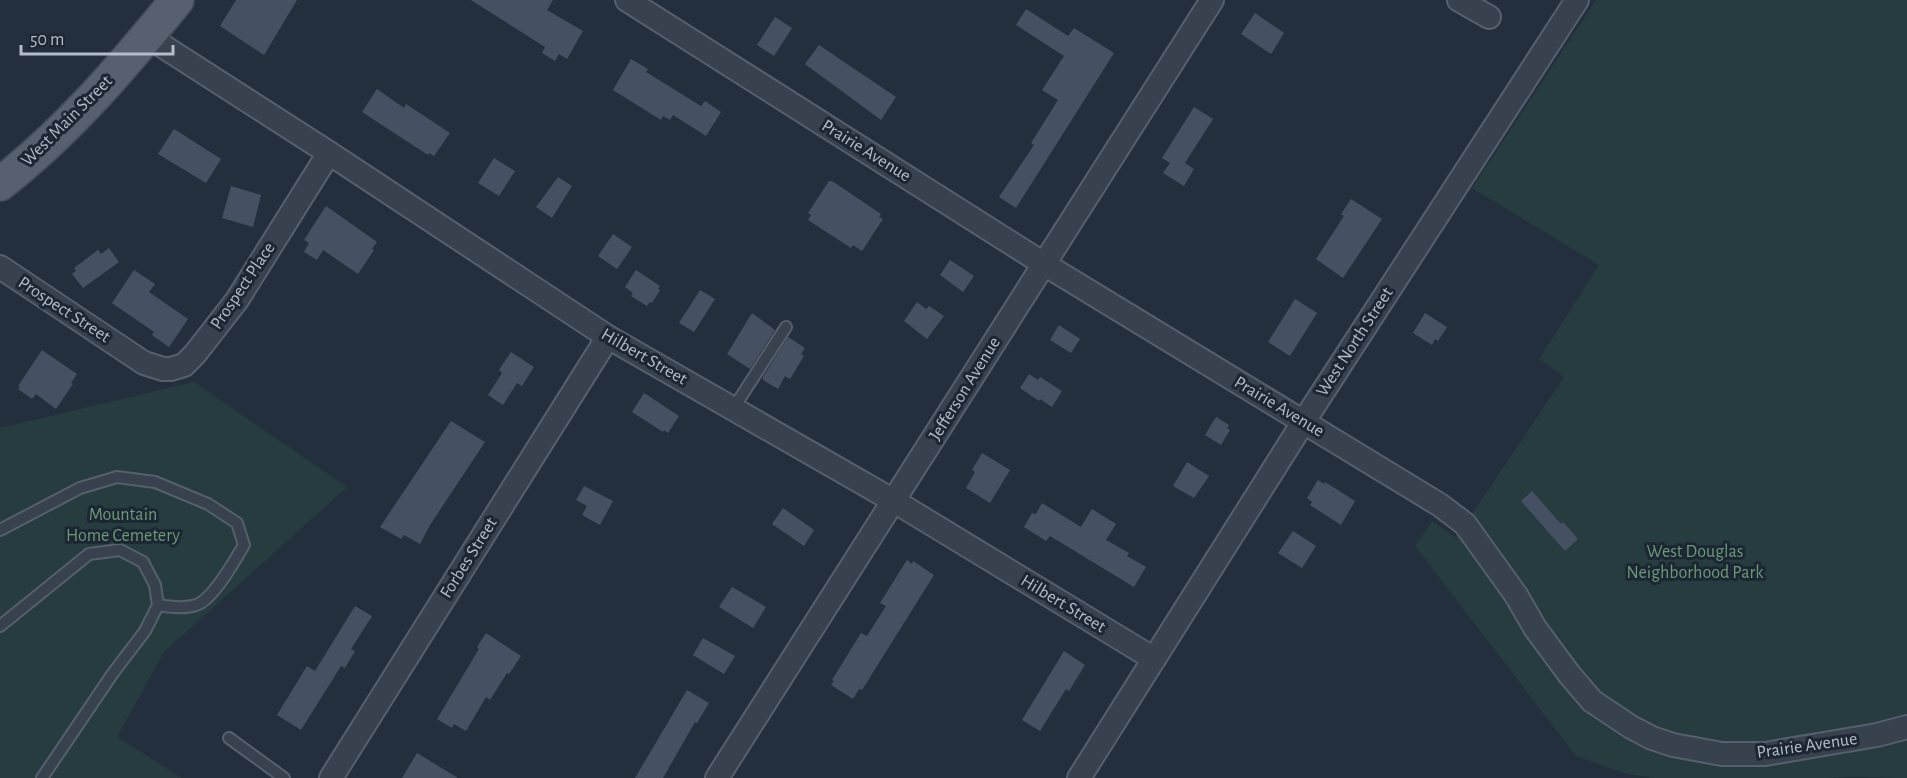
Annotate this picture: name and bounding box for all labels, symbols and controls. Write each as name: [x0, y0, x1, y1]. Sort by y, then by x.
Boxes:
scale bar: [21, 18, 172, 56]
text: 50 m: [30, 31, 64, 49]
street label: West Main Street: [18, 72, 116, 170]
street label: Prairie Avenue: [818, 117, 914, 185]
street label: Prospect Place: [207, 239, 279, 333]
street label: Prospect Street: [15, 274, 114, 347]
street label: West North Street: [1313, 284, 1397, 400]
street label: Hilbert Street: [598, 325, 690, 389]
street label: Jefferson Avenue: [926, 334, 1004, 444]
street label: Prairie Avenue: [1231, 373, 1327, 441]
park label: Mountain Home Cemetery: [66, 506, 180, 545]
street label: Forbes Street: [437, 514, 501, 601]
park label: West Douglas Neighborhood Park: [1627, 543, 1764, 582]
street label: Hilbert Street: [1017, 572, 1109, 636]
street label: Prairie Avenue: [1756, 730, 1858, 762]

